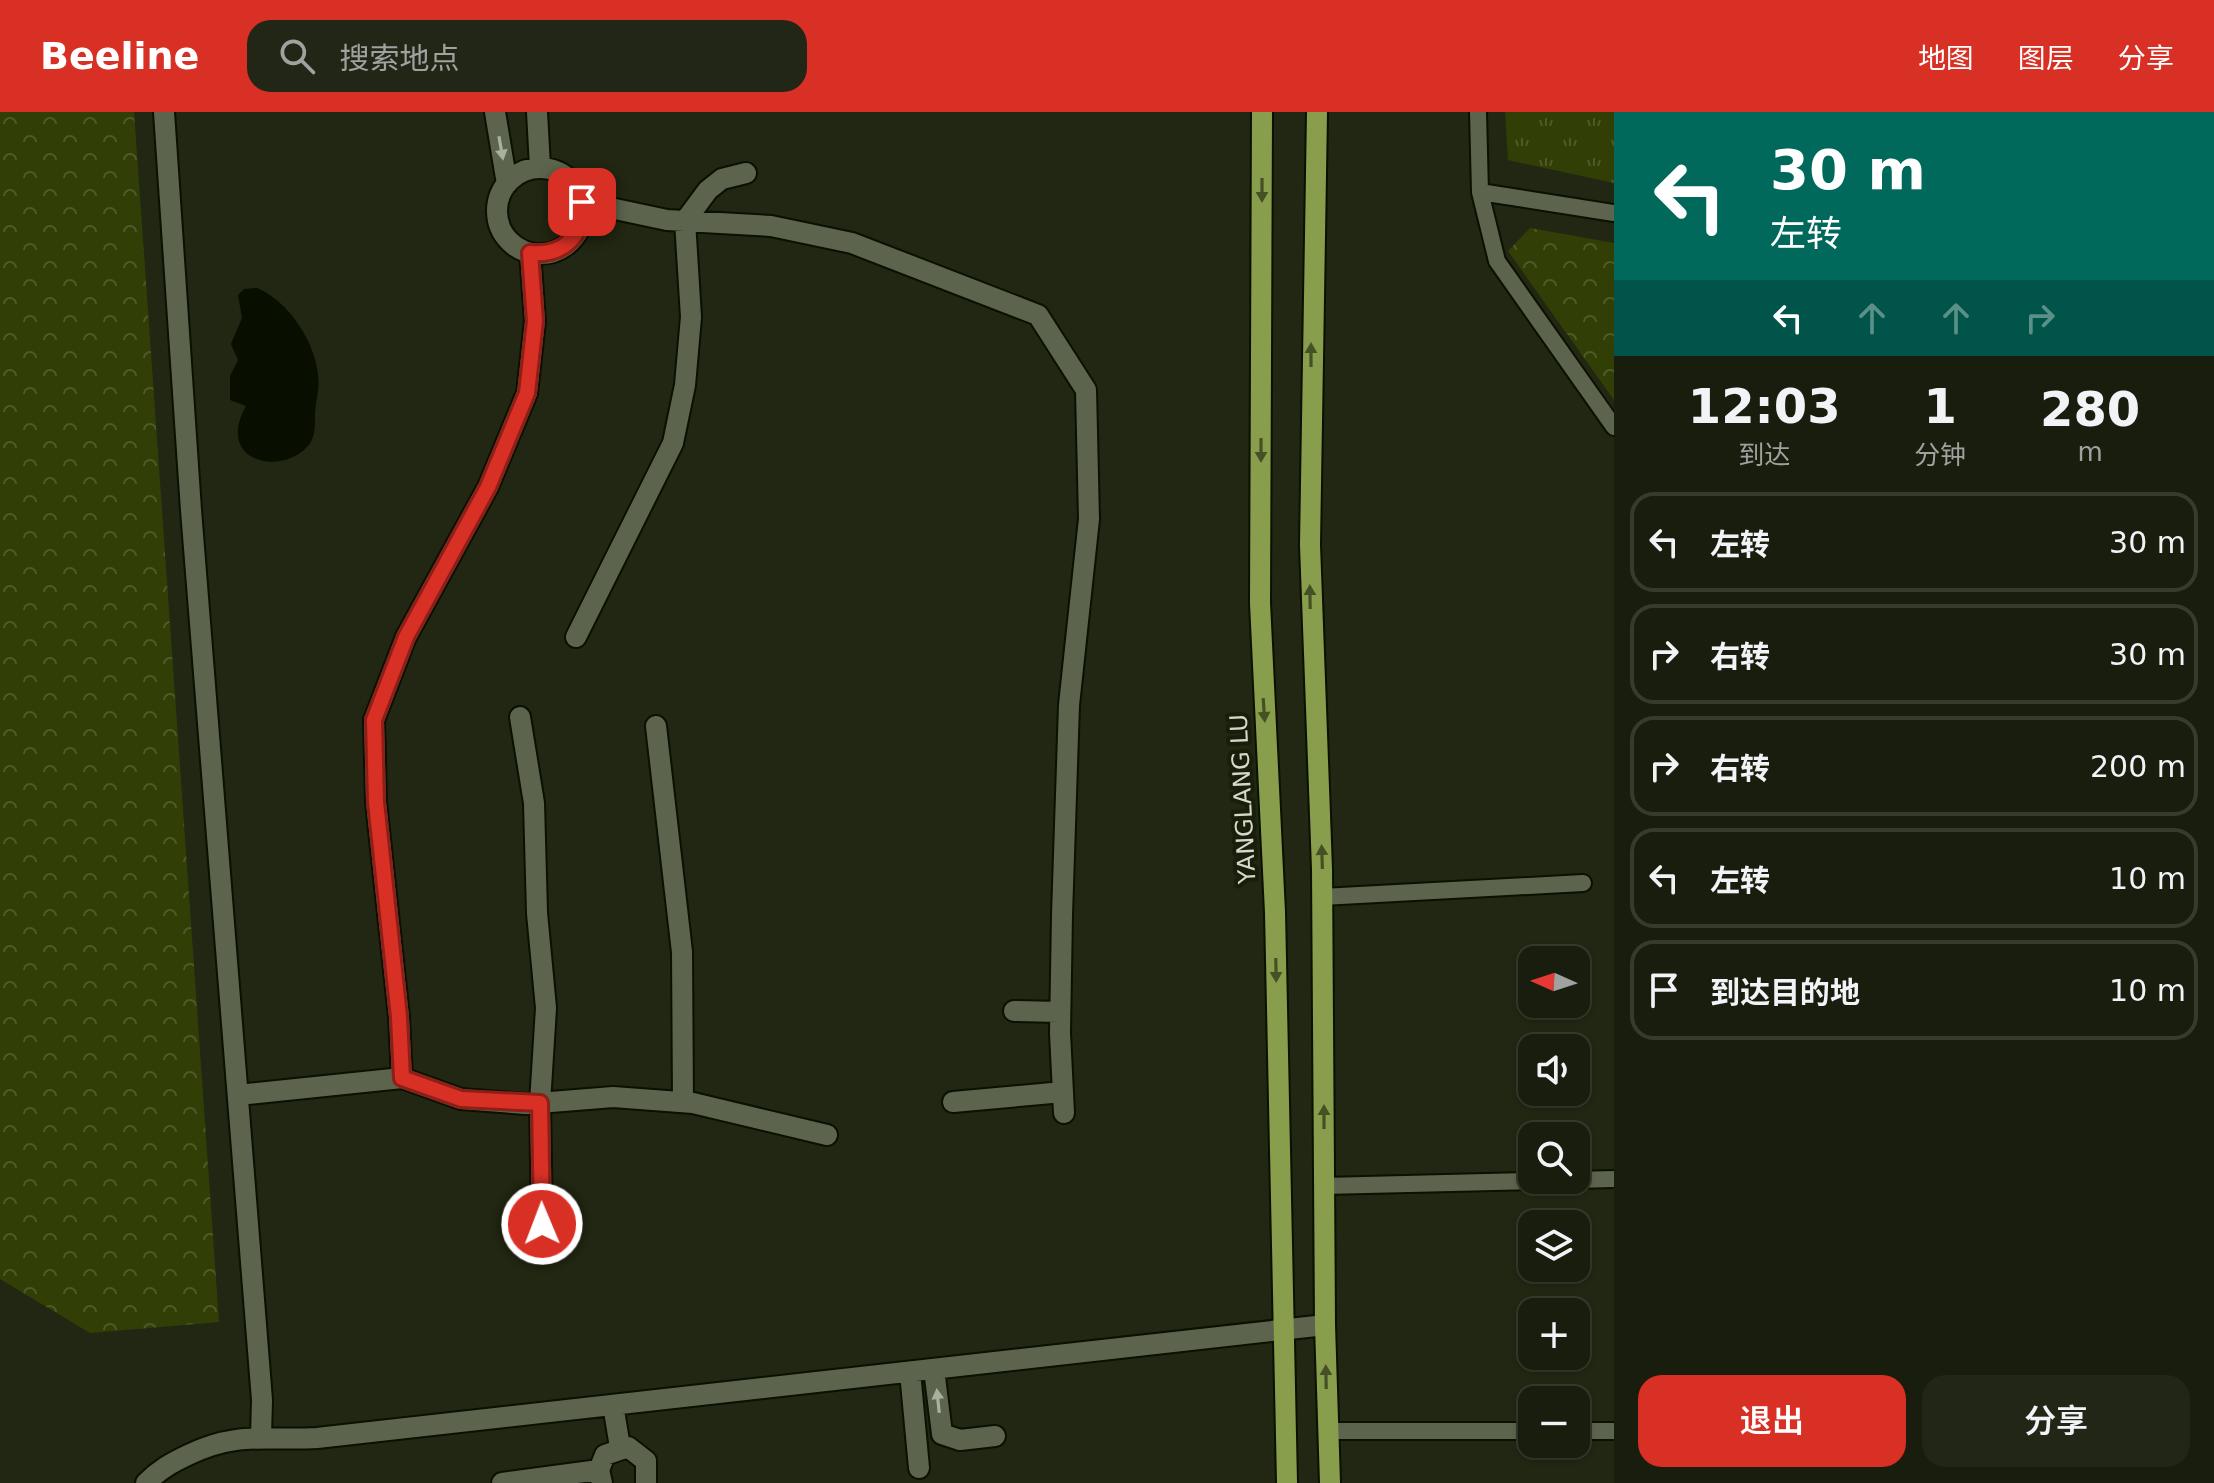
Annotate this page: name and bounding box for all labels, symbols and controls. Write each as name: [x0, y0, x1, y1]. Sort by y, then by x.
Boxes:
search box: [247, 20, 807, 92]
text: Beeline: [40, 34, 199, 78]
icon: search: [275, 34, 319, 78]
text: 搜索地点: [339, 41, 459, 76]
text: 地图: [1918, 42, 1974, 75]
text: 图层: [2018, 42, 2074, 75]
text: 分享: [2118, 42, 2174, 75]
one-way arrow: [495, 136, 507, 161]
text: 30 m: [1770, 137, 1926, 202]
icon: left: [1638, 144, 1742, 248]
pin: [548, 168, 616, 236]
one-way arrow: [1256, 178, 1268, 203]
icon: arrive: [560, 180, 604, 224]
text: 左转: [1770, 213, 1842, 254]
icon: left: [1766, 296, 1810, 340]
icon: ahead: [1850, 296, 1894, 340]
icon: ahead: [1934, 296, 1978, 340]
icon: right: [2018, 296, 2062, 340]
one-way arrow: [1305, 342, 1317, 367]
text: 12:03: [1688, 378, 1841, 434]
text: 1: [1924, 378, 1957, 434]
text: 280: [2040, 381, 2140, 437]
text: m: [2077, 437, 2103, 467]
one-way arrow: [1255, 438, 1267, 463]
text: 到达: [1738, 440, 1790, 470]
text: 分钟: [1914, 440, 1966, 470]
icon: left: [1642, 520, 1686, 564]
text: 30 m: [2109, 525, 2186, 560]
text: 左转: [1710, 527, 1770, 562]
one-way arrow: [1304, 584, 1317, 609]
icon: right: [1642, 632, 1686, 676]
text: 30 m: [2109, 637, 2186, 672]
text: 右转: [1710, 639, 1770, 674]
one-way arrow: [1258, 698, 1271, 723]
street label: YANGLANG LU: [1225, 713, 1261, 886]
icon: right: [1642, 744, 1686, 788]
text: 200 m: [2090, 749, 2186, 784]
text: 右转: [1710, 751, 1770, 786]
one-way arrow: [1316, 844, 1328, 869]
icon: left: [1642, 856, 1686, 900]
text: 10 m: [2109, 861, 2186, 896]
text: 左转: [1710, 863, 1770, 898]
north arrow: [1518, 946, 1590, 1018]
map controls: [1518, 946, 1590, 1458]
one-way arrow: [1270, 958, 1282, 983]
icon: arrive: [1642, 968, 1686, 1012]
text: 10 m: [2109, 973, 2186, 1008]
text: 到达目的地: [1710, 975, 1860, 1010]
button: sound: [1518, 1034, 1590, 1106]
one-way arrow: [1318, 1104, 1330, 1129]
button: search: [1518, 1122, 1590, 1194]
position arrow: [500, 1182, 584, 1266]
button: layers: [1518, 1210, 1590, 1282]
button: +: [1518, 1298, 1590, 1370]
one-way arrow: [1320, 1364, 1333, 1389]
button: 退出: [1638, 1375, 1906, 1467]
button: 分享: [1922, 1375, 2190, 1467]
button: −: [1518, 1386, 1590, 1458]
one-way arrow: [931, 1388, 944, 1413]

